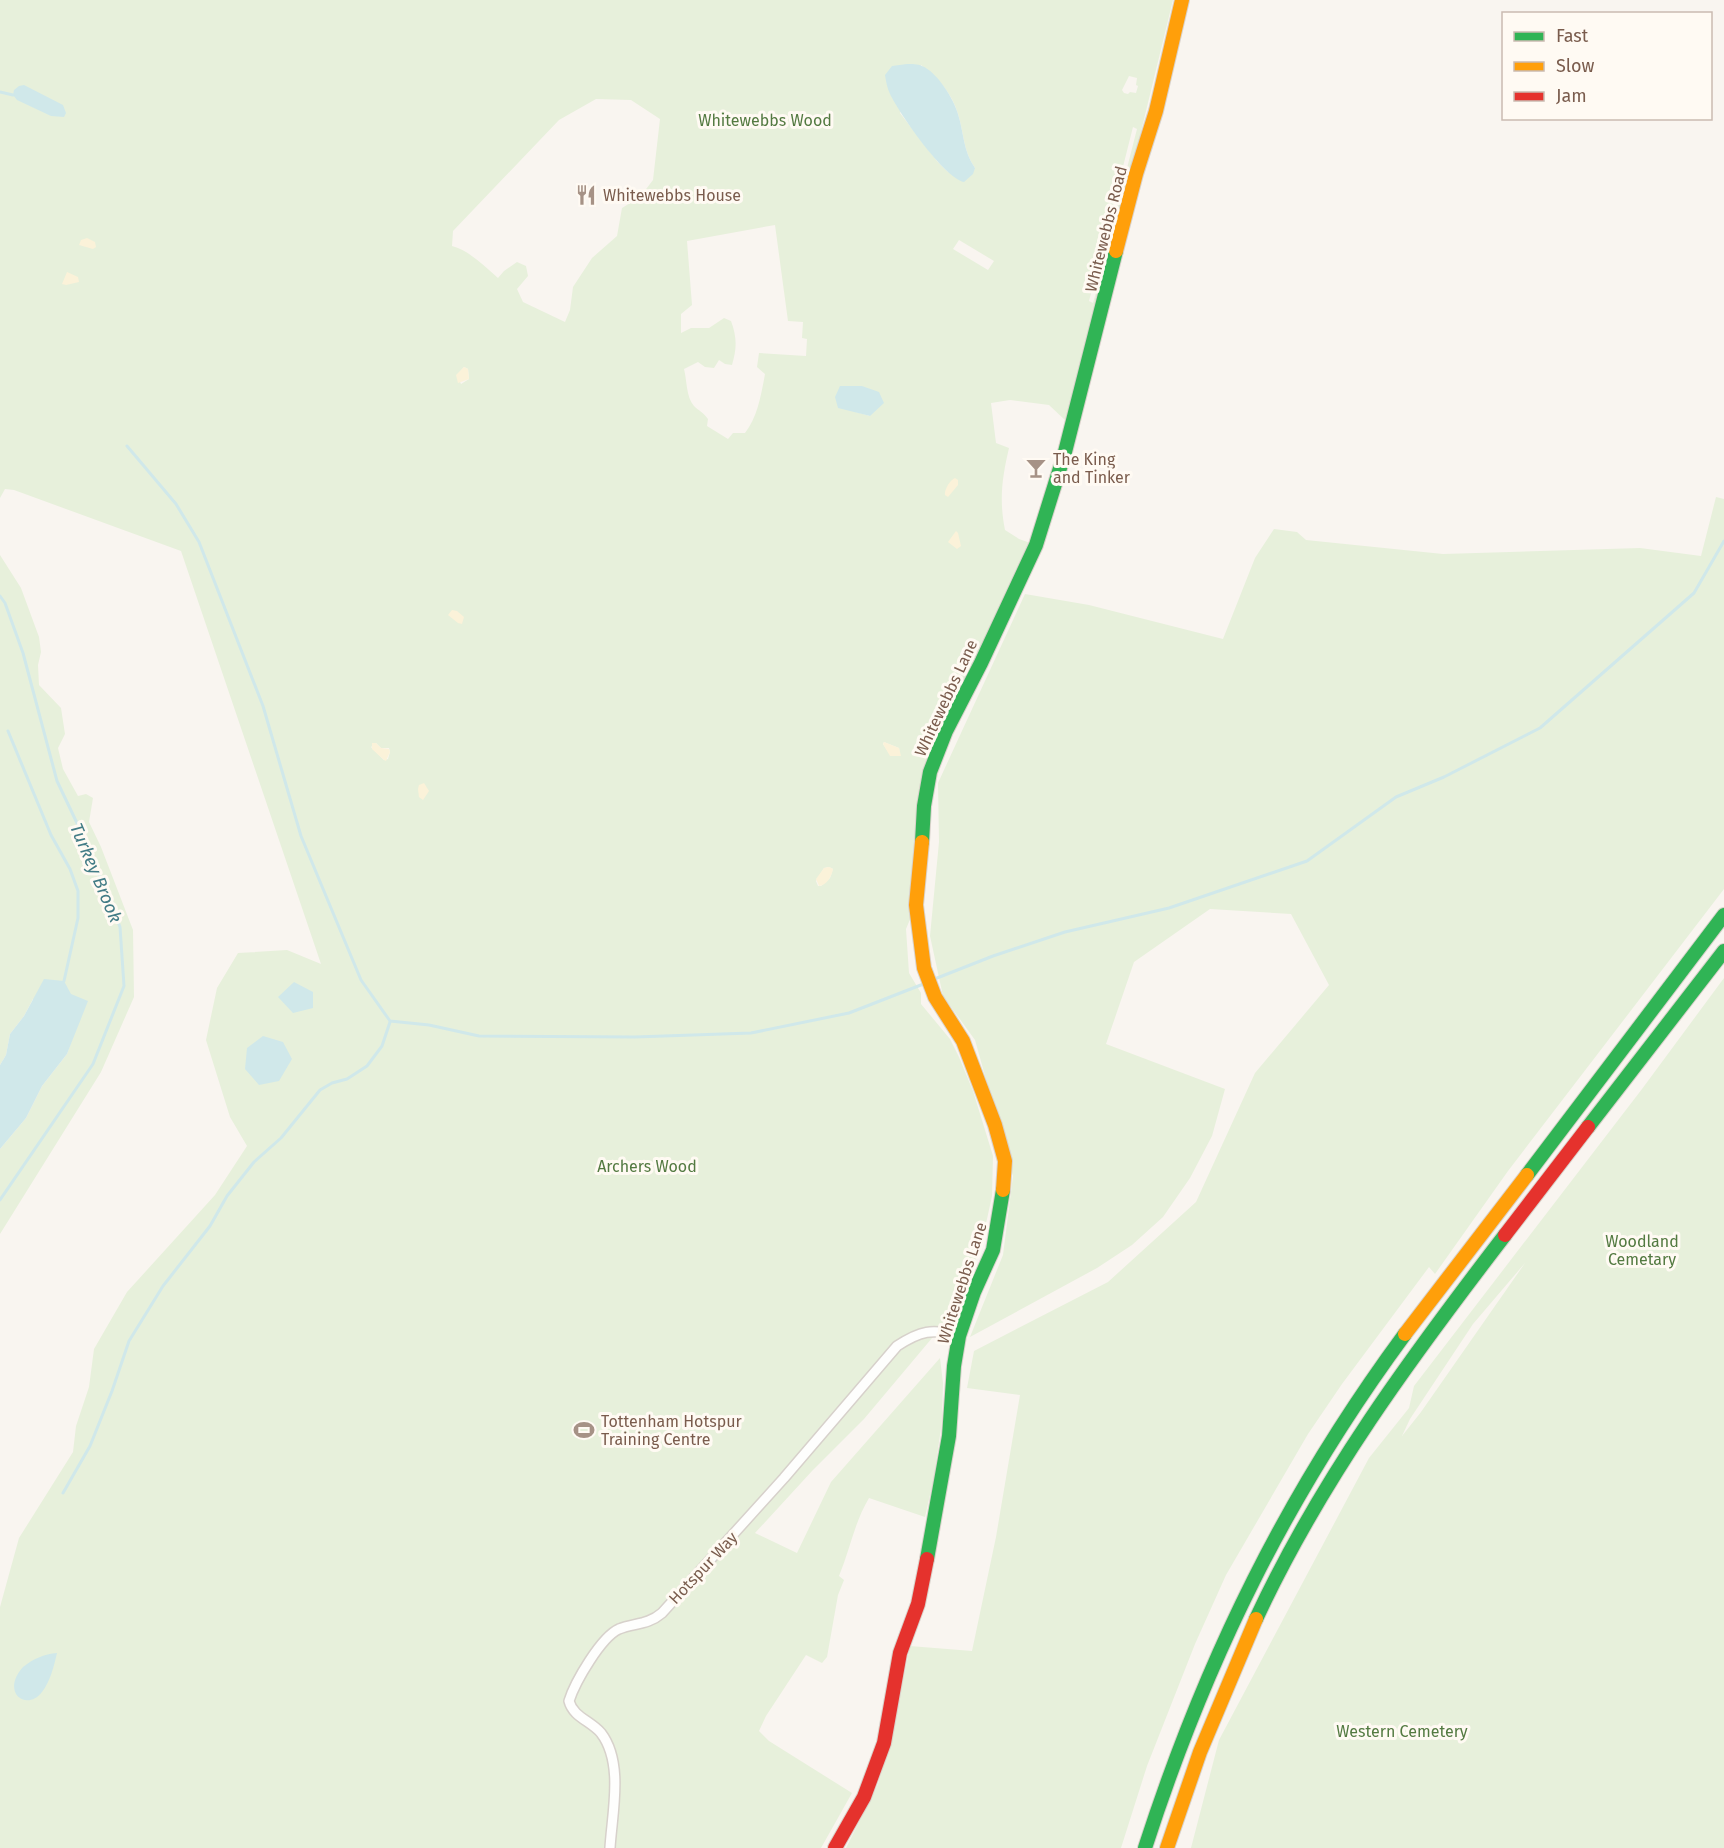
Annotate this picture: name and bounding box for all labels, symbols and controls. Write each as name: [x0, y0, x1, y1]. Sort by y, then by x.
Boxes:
legend: [1502, 12, 1712, 120]
text: Fast: [1556, 25, 1589, 47]
text: Slow: [1556, 55, 1595, 77]
text: Jam: [1556, 85, 1587, 107]
park label: Whitewebbs Wood: [698, 111, 832, 130]
street label: Whitewebbs Road: [1081, 164, 1131, 294]
restaurant icon: Whitewebbs House: [574, 183, 598, 207]
place label: Whitewebbs House: [603, 186, 741, 205]
place label: The King and Tinker: [1053, 450, 1131, 487]
bar icon: The King and Tinker: [1024, 456, 1048, 480]
street label: Whitewebbs Lane: [911, 636, 981, 760]
water label: Turkey Brook: [65, 820, 127, 926]
park label: Archers Wood: [597, 1157, 697, 1176]
street label: Whitewebbs Lane: [933, 1220, 991, 1346]
park label: Woodland Cemetary: [1605, 1232, 1679, 1269]
place label: Tottenham Hotspur Training Centre: [601, 1412, 742, 1449]
sports icon: Tottenham Hotspur Training Centre: [572, 1418, 596, 1442]
street label: Hotspur Way: [665, 1528, 741, 1608]
park label: Western Cemetery: [1336, 1722, 1468, 1741]

